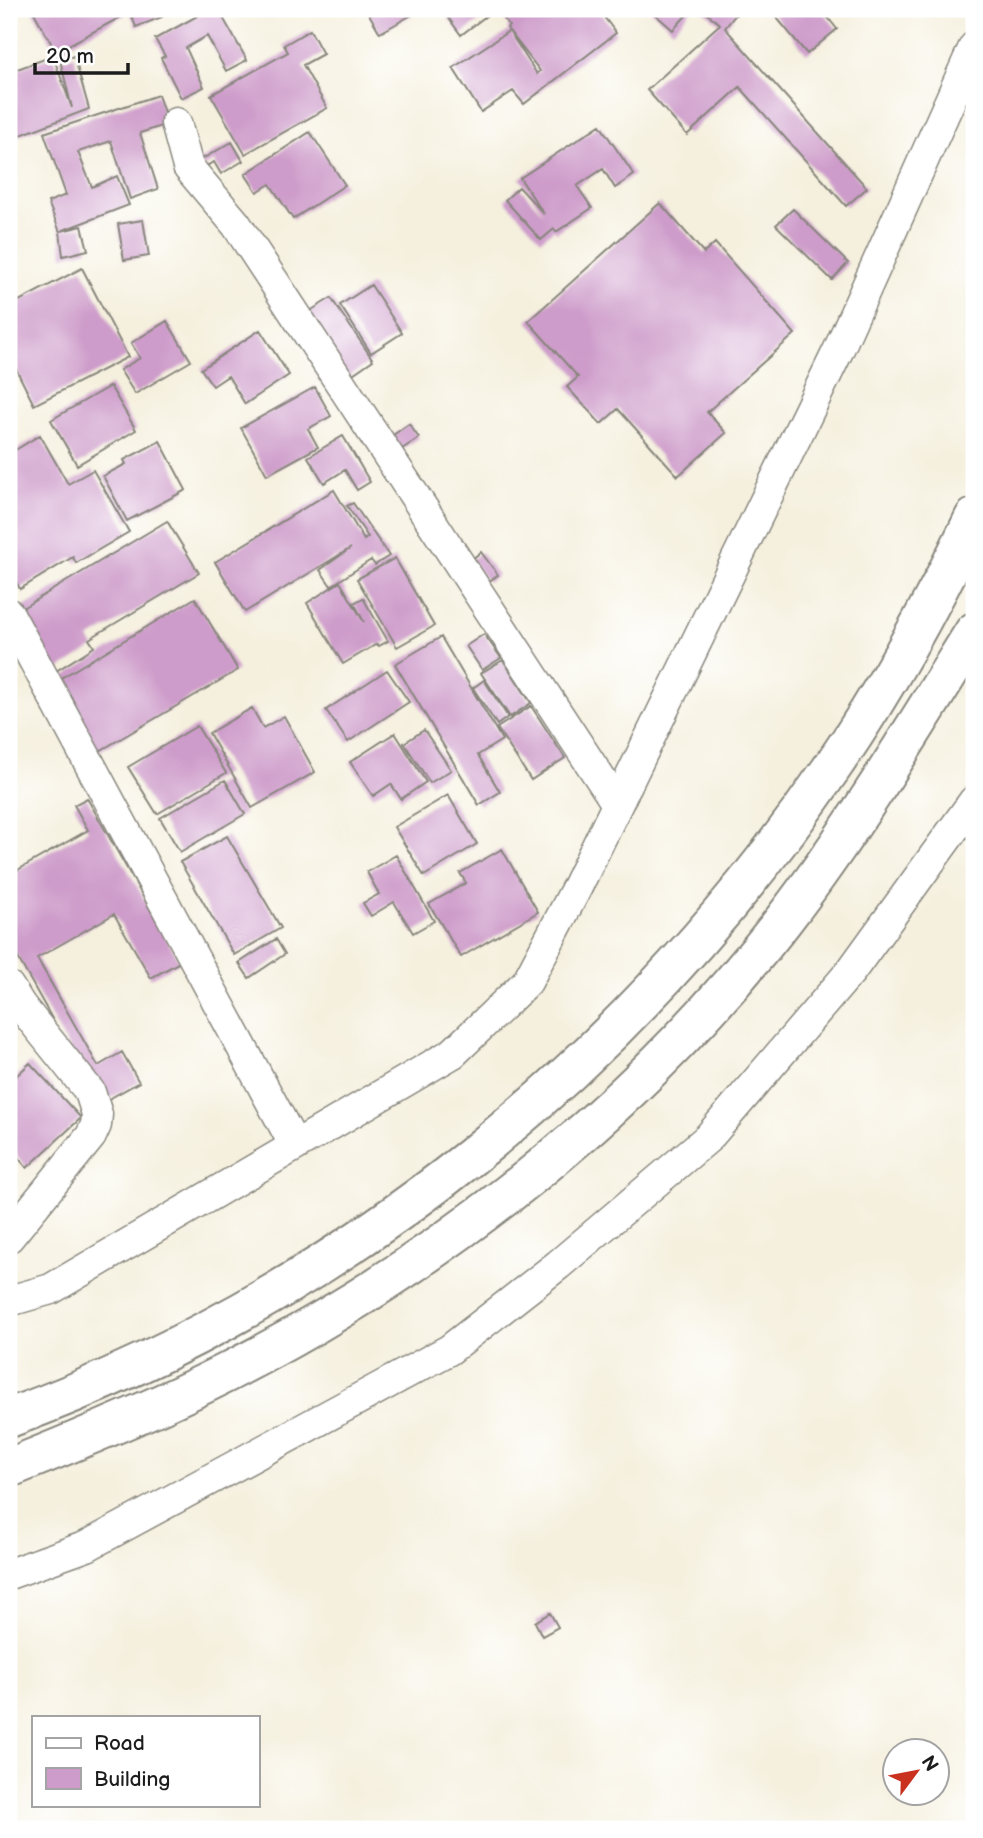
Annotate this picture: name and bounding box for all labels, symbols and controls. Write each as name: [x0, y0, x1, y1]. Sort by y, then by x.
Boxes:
scale bar: [35, 32, 128, 76]
text: 20 m: [46, 44, 94, 69]
legend: [32, 1716, 259, 1806]
text: Road: [94, 1731, 145, 1756]
north arrow: [881, 1736, 951, 1806]
text: N: [916, 1752, 943, 1776]
text: Building: [94, 1767, 170, 1792]

